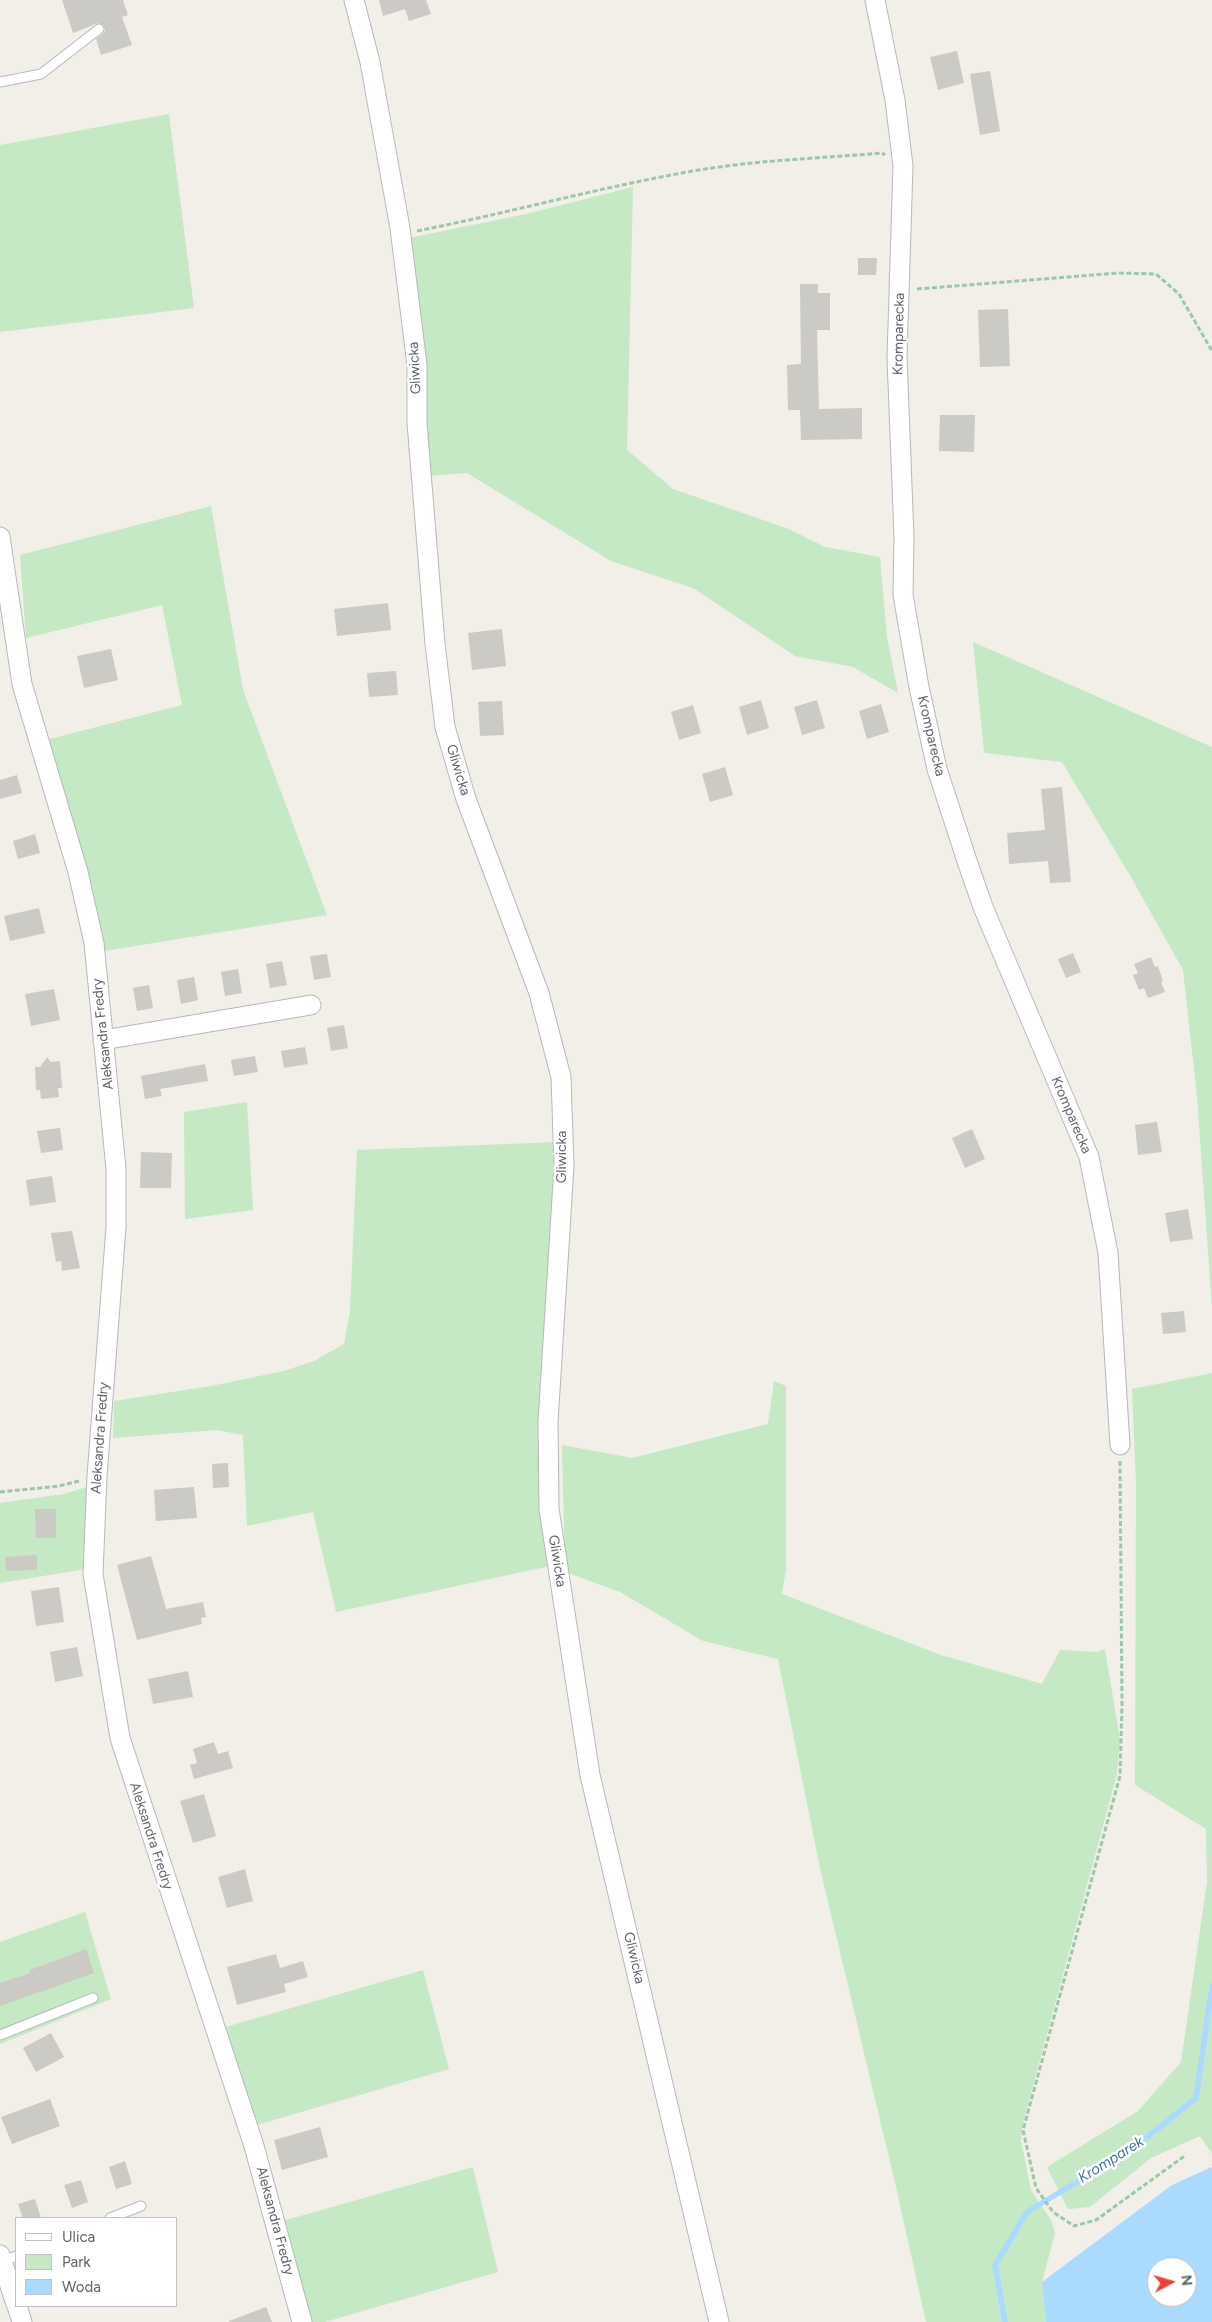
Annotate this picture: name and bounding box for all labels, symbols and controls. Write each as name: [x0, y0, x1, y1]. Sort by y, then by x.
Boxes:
street label: Kromparecka: [890, 293, 908, 375]
street label: Gliwicka: [405, 341, 425, 395]
street label: Kromparecka: [914, 694, 948, 778]
street label: Gliwicka: [442, 742, 474, 798]
street label: Aleksandra Fredry: [89, 977, 117, 1091]
street label: Kromparecka: [1047, 1074, 1095, 1156]
street label: Gliwicka: [554, 1131, 570, 1183]
street label: Aleksandra Fredry: [88, 1381, 112, 1495]
street label: Gliwicka: [545, 1534, 569, 1588]
street label: Aleksandra Fredry: [126, 1780, 176, 1892]
street label: Gliwicka: [620, 1931, 648, 1985]
water label: Kromparek: [1075, 2133, 1147, 2187]
street label: Aleksandra Fredry: [252, 2165, 298, 2277]
legend: [15, 2217, 178, 2307]
text: Ulica: [62, 2228, 95, 2246]
text: Park: [62, 2253, 91, 2271]
north arrow: [1147, 2257, 1197, 2307]
text: N: [1177, 2274, 1195, 2287]
text: Woda: [62, 2278, 101, 2296]

